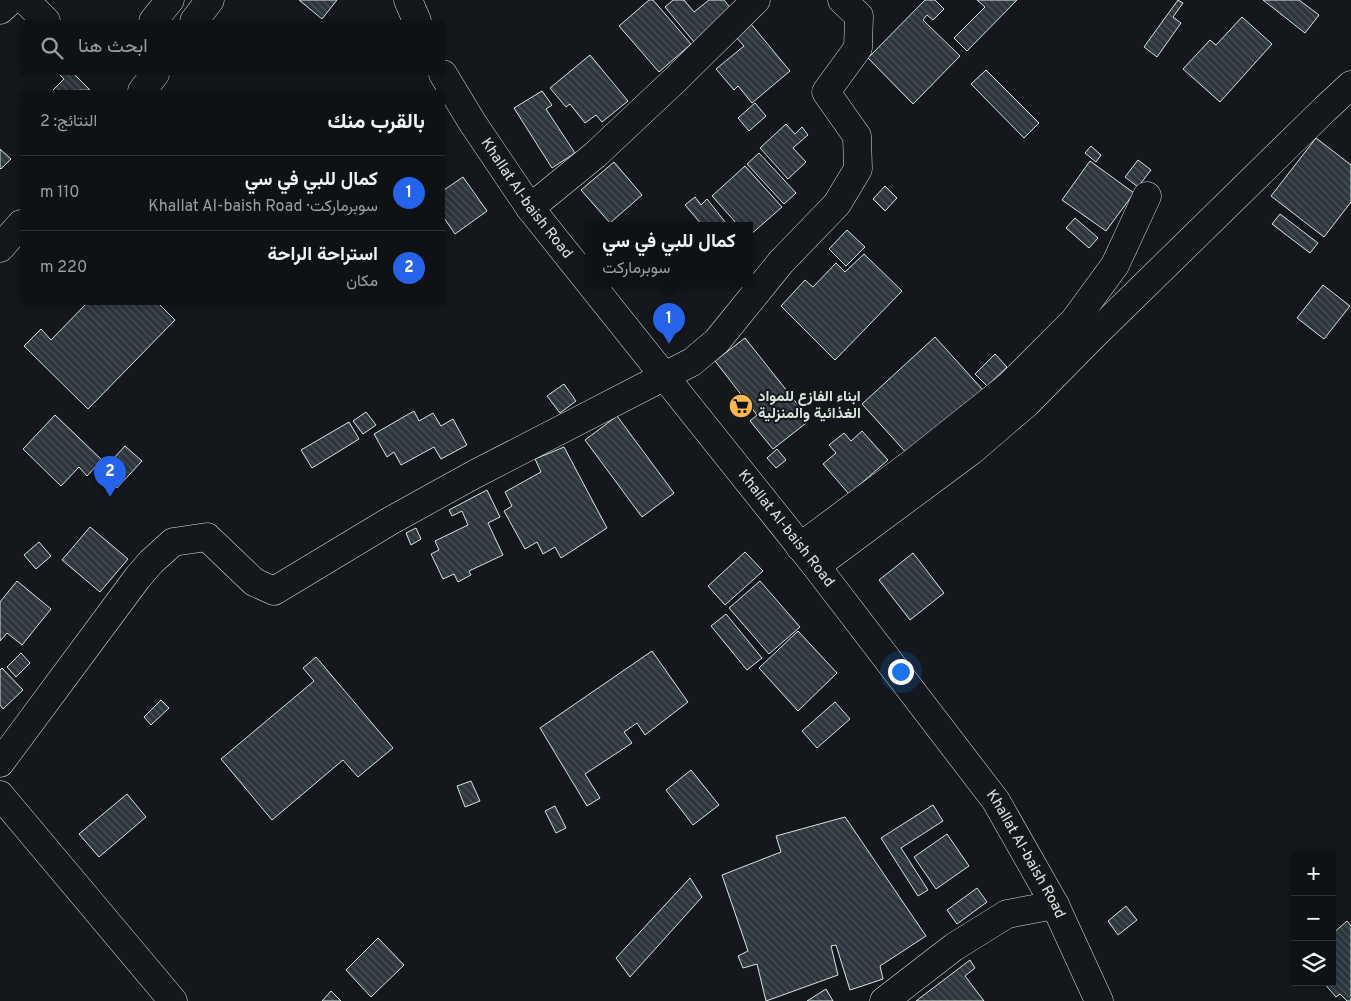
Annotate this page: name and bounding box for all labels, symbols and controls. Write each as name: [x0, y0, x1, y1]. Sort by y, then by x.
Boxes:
search box: [20, 20, 445, 75]
icon: search: [38, 34, 66, 62]
text: ابحث هنا: [78, 35, 148, 59]
text: بالقرب منك: [328, 109, 425, 136]
text: النتائج: 2: [40, 112, 97, 132]
street label: Khallat Al-baish Road: [476, 135, 576, 263]
text: كمال للبي في سي: [245, 168, 378, 192]
text: 110 m: [40, 183, 80, 203]
text: 1: [406, 183, 412, 203]
text: سوبرماركت · Khallat Al-baish Road: [148, 197, 378, 217]
popup: [585, 222, 753, 287]
text: كمال للبي في سي: [602, 230, 736, 254]
text: استراحة الراحة: [267, 243, 378, 267]
text: 220 m: [40, 258, 87, 278]
text: 2: [404, 258, 414, 278]
text: سوبرماركت: [602, 259, 670, 279]
text: مكان: [346, 272, 378, 292]
pin: 1: [653, 303, 685, 344]
place label: ابناء الفازع للمواد الغذائية والمنزلية: [758, 388, 861, 424]
supermarket icon: ابناء الفازع للمواد الغذائية والمنزلية: [728, 393, 754, 419]
pin: 2: [94, 456, 126, 497]
street label: Khallat Al-baish Road: [733, 466, 838, 591]
your location: [888, 659, 914, 685]
street label: Khallat Al-baish Road: [982, 786, 1069, 921]
map controls: [1291, 851, 1336, 986]
button: +: [1291, 851, 1336, 896]
button: −: [1291, 896, 1336, 941]
button: layers: [1291, 941, 1336, 986]

